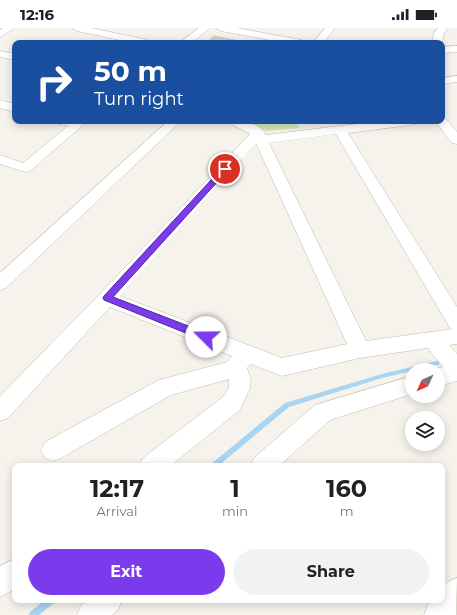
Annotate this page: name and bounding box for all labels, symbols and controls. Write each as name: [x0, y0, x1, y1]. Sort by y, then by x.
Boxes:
text: 12:16: [20, 5, 54, 24]
text: 50 m: [94, 54, 167, 88]
icon: right: [28, 56, 80, 108]
text: Turn right: [94, 88, 184, 110]
pin: [208, 152, 242, 186]
icon: arrive: [214, 158, 236, 180]
position arrow: [185, 316, 227, 358]
north arrow: [405, 363, 445, 403]
map controls: [405, 363, 445, 451]
button: layers: [405, 411, 445, 451]
text: 12:17: [90, 474, 144, 503]
text: 1: [230, 474, 240, 503]
text: 160: [326, 474, 367, 503]
text: Arrival: [97, 503, 138, 519]
text: min: [222, 503, 248, 519]
text: m: [340, 503, 353, 519]
button: Exit: [28, 549, 225, 595]
button: Share: [233, 549, 429, 595]

